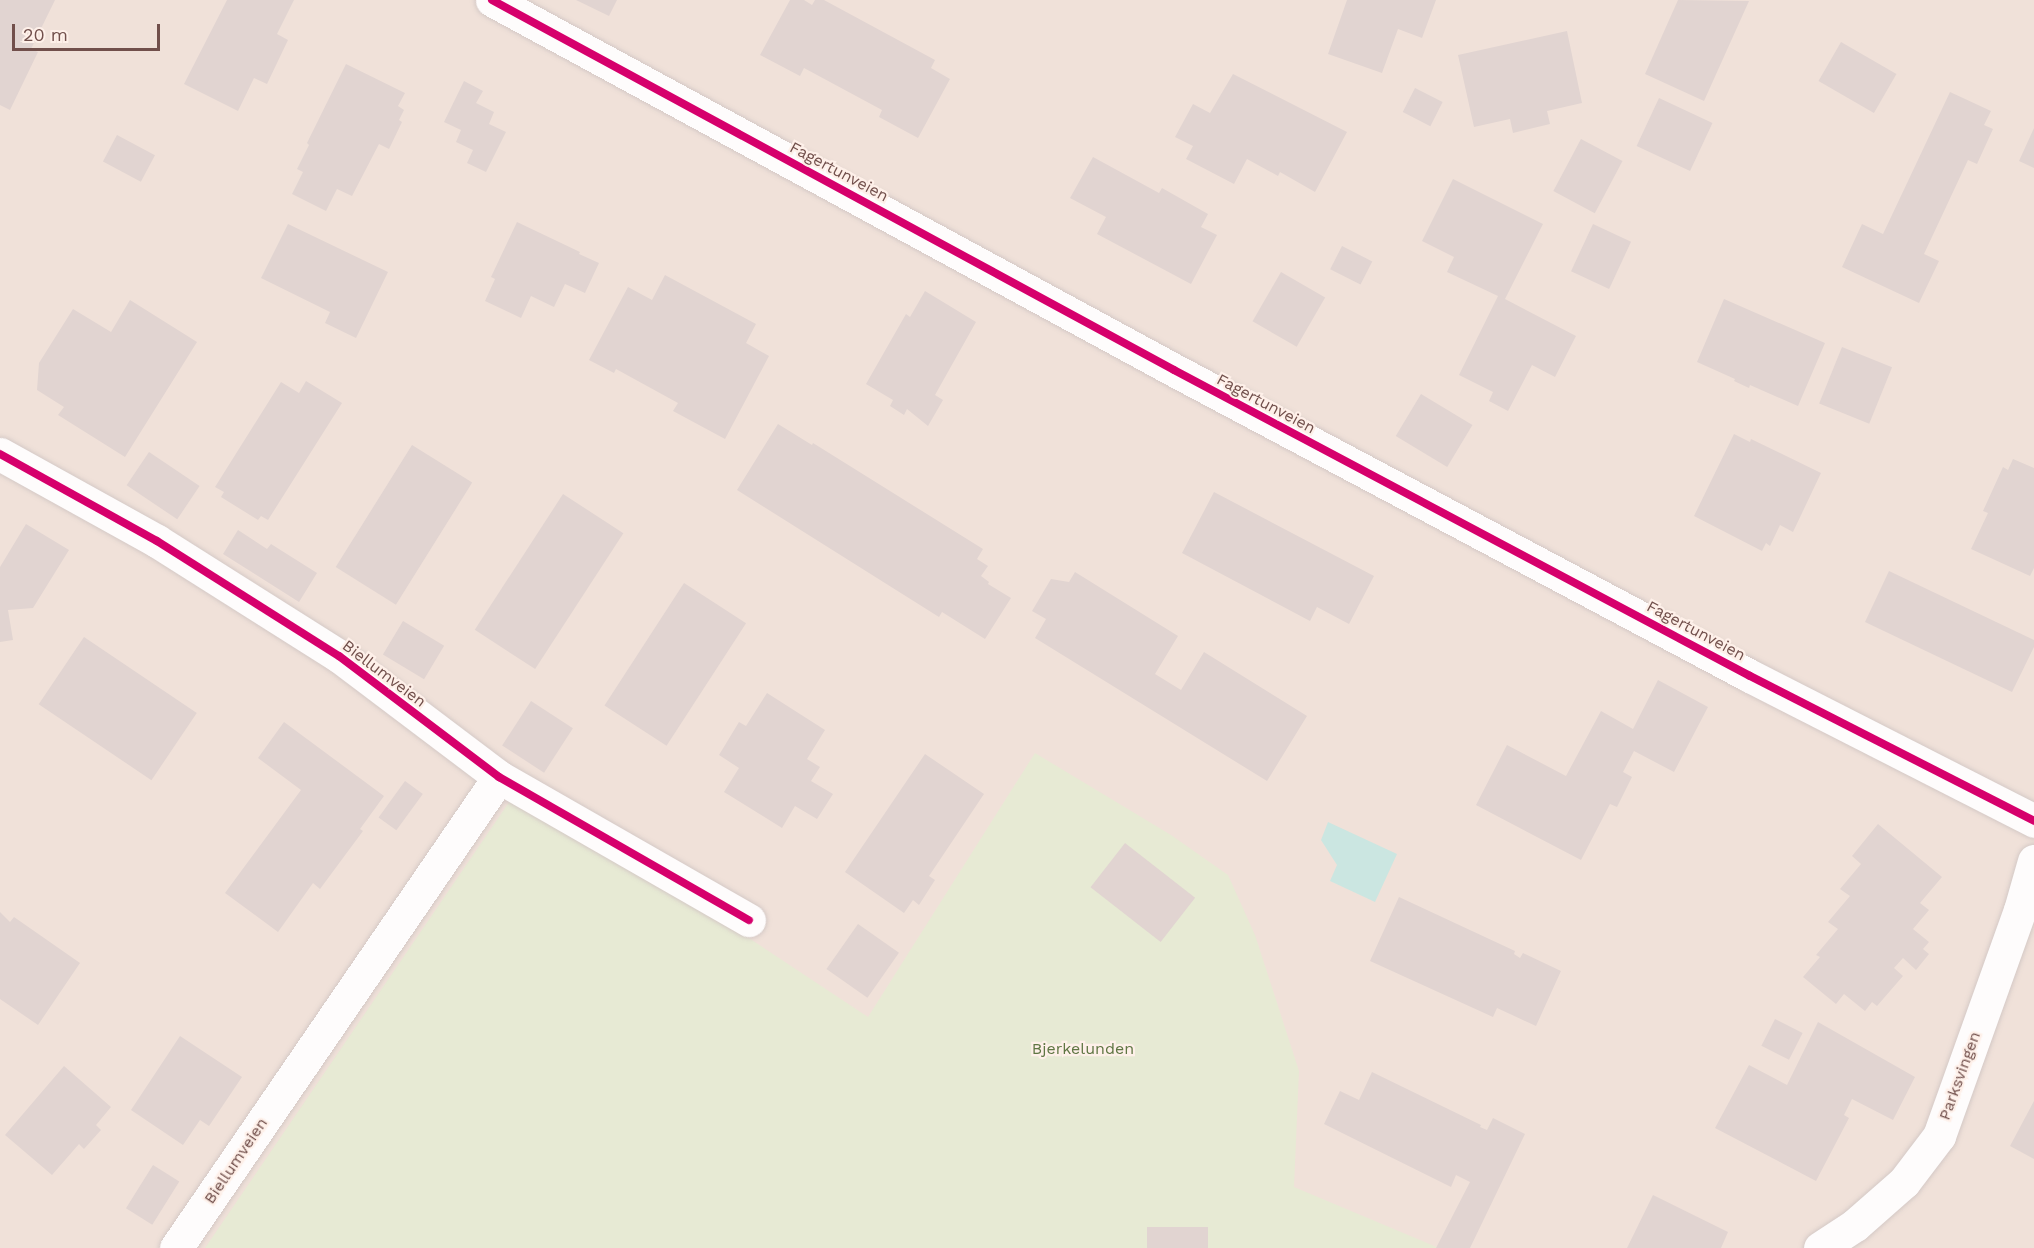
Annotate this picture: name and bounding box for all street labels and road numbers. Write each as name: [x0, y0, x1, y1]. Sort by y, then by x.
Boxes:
street label: Fagertunveien: [786, 138, 892, 206]
street label: Fagertunveien: [1213, 370, 1319, 438]
street label: Fagertunveien: [1643, 597, 1749, 665]
street label: Biellumveien: [338, 636, 430, 712]
street label: Parksvingen: [1935, 1029, 1985, 1123]
street label: Biellumveien: [200, 1114, 272, 1208]

